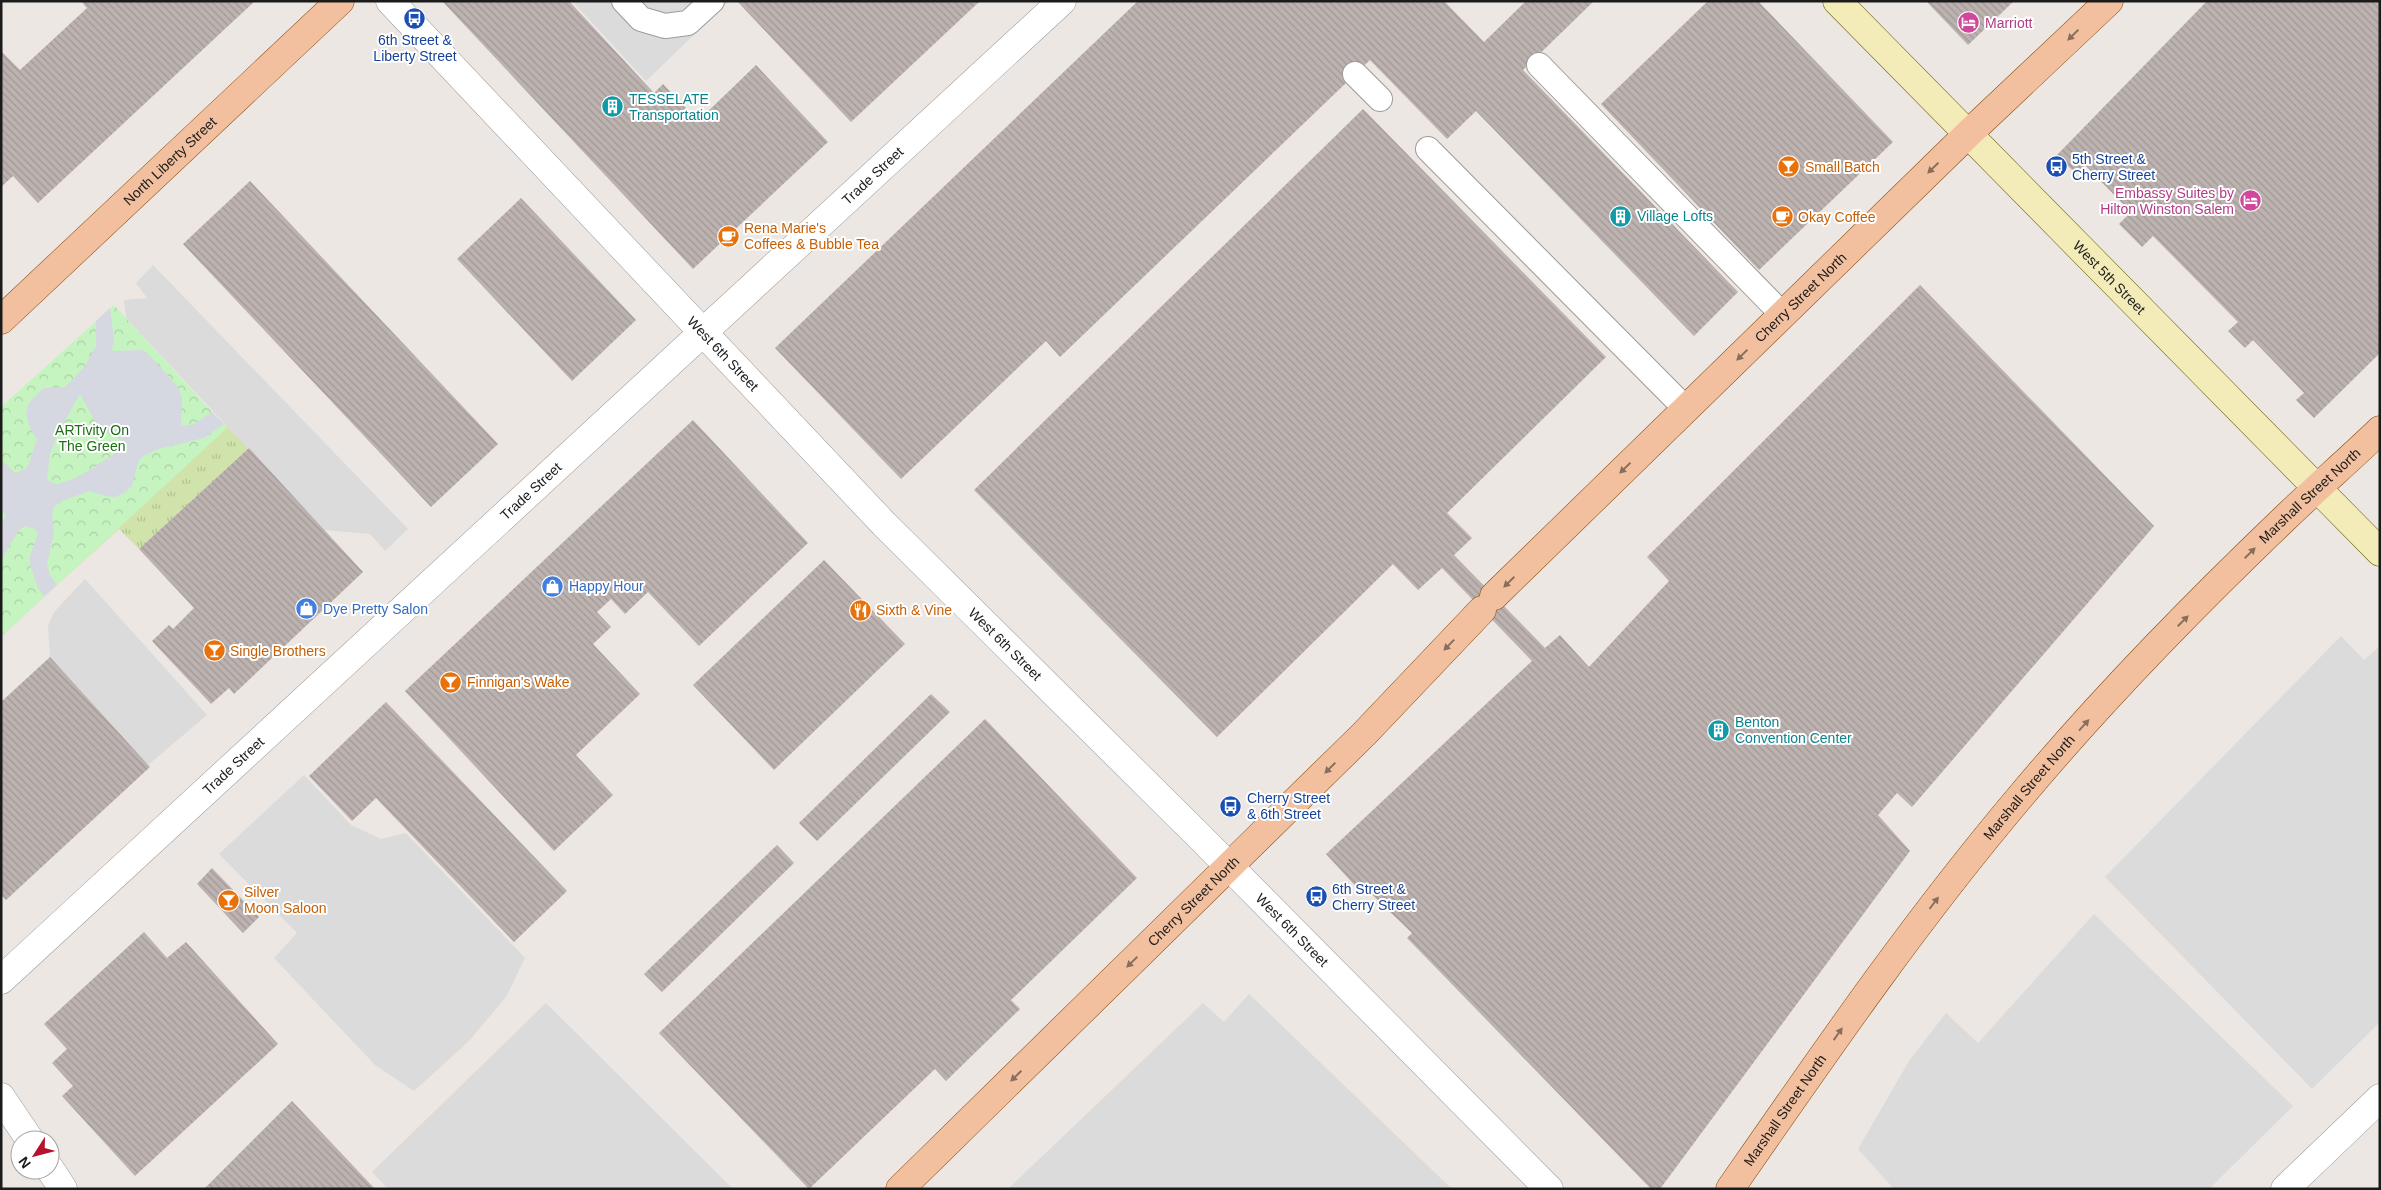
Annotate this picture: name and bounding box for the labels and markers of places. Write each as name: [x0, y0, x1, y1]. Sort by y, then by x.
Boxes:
bus stop icon: 6th Street & Liberty Street: [403, 6, 427, 30]
hotel icon: Marriott: [1957, 11, 1981, 35]
place label: Marriott: [1985, 15, 2033, 31]
place label: 6th Street & Liberty Street: [373, 32, 457, 64]
place label: TESSELATE Transportation: [629, 91, 719, 123]
building icon: TESSELATE Transportation: [601, 95, 625, 119]
place label: 5th Street & Cherry Street: [2072, 151, 2155, 183]
bar icon: Small Batch: [1777, 155, 1801, 179]
bus stop icon: 5th Street & Cherry Street: [2044, 155, 2068, 179]
place label: Small Batch: [1805, 159, 1880, 175]
place label: Embassy Suites by Hilton Winston Salem: [2100, 185, 2234, 217]
hotel icon: Embassy Suites by Hilton Winston Salem: [2238, 189, 2262, 213]
building icon: Village Lofts: [1609, 204, 1633, 228]
cafe icon: Okay Coffee: [1770, 205, 1794, 229]
place label: Village Lofts: [1637, 208, 1713, 224]
place label: Okay Coffee: [1798, 209, 1876, 225]
place label: Rena Marie's Coffees & Bubble Tea: [744, 220, 879, 252]
cafe icon: Rena Marie's Coffees & Bubble Tea: [716, 224, 740, 248]
shop icon: Happy Hour: [541, 574, 565, 598]
place label: Happy Hour: [569, 578, 644, 594]
shop icon: Dye Pretty Salon: [295, 597, 319, 621]
restaurant icon: Sixth & Vine: [848, 598, 872, 622]
place label: Dye Pretty Salon: [323, 601, 428, 617]
place label: Sixth & Vine: [876, 602, 952, 618]
bar icon: Single Brothers: [202, 639, 226, 663]
place label: Single Brothers: [230, 643, 326, 659]
bar icon: Finnigan's Wake: [439, 670, 463, 694]
place label: Finnigan's Wake: [467, 674, 570, 690]
place label: Benton Convention Center: [1735, 714, 1852, 746]
building icon: Benton Convention Center: [1707, 718, 1731, 742]
place label: Cherry Street & 6th Street: [1247, 790, 1330, 822]
bus stop icon: Cherry Street & 6th Street: [1219, 794, 1243, 818]
place label: 6th Street & Cherry Street: [1332, 881, 1415, 913]
place label: Silver Moon Saloon: [244, 884, 327, 916]
bus stop icon: 6th Street & Cherry Street: [1304, 885, 1328, 909]
bar icon: Silver Moon Saloon: [216, 888, 240, 912]

